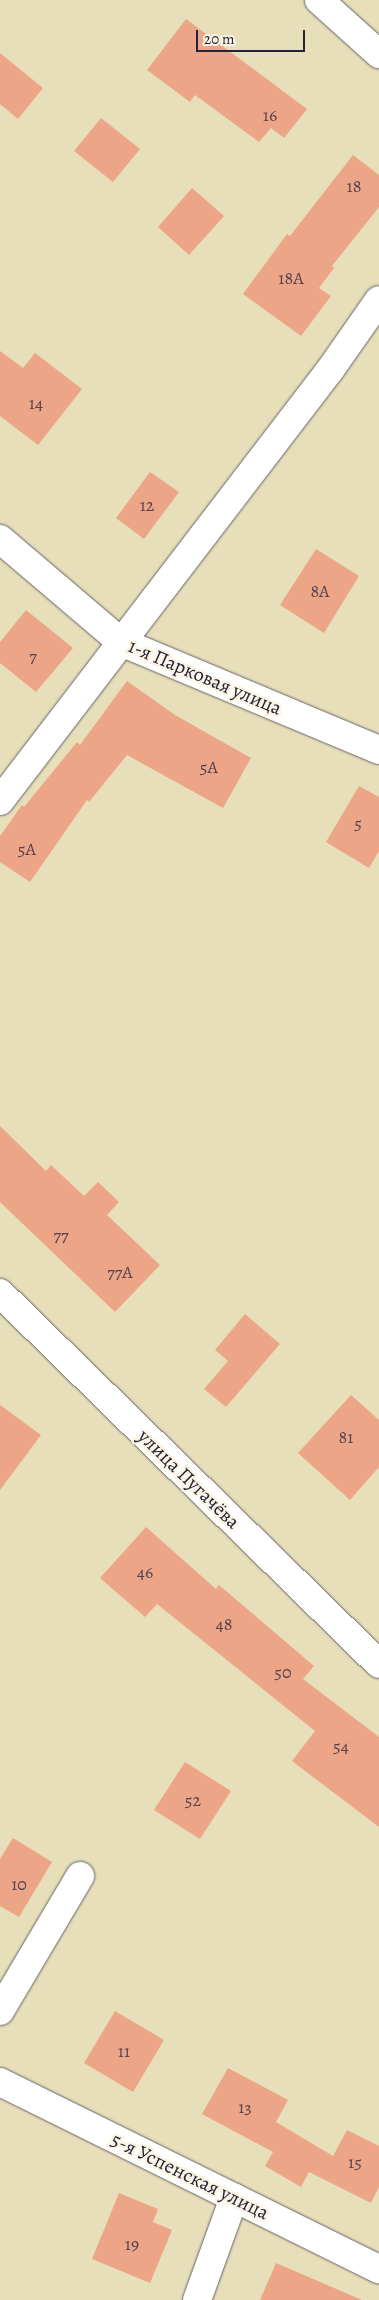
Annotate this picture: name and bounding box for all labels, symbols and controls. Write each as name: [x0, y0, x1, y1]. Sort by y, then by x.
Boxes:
scale bar: [199, 20, 308, 52]
text: 20 m: [204, 29, 235, 49]
house number: 16: [263, 104, 277, 126]
house number: 18: [347, 175, 361, 197]
house number: 18А: [278, 267, 304, 289]
house number: 14: [29, 392, 43, 414]
house number: 12: [140, 494, 154, 516]
house number: 8А: [310, 580, 330, 602]
street label: 1-я Парковая улица: [125, 634, 285, 720]
house number: 7: [29, 645, 37, 667]
house number: 5А: [200, 756, 218, 778]
house number: 5: [354, 812, 362, 834]
house number: 5А: [18, 838, 36, 860]
house number: 77: [53, 1224, 69, 1246]
house number: 77А: [107, 1261, 133, 1283]
street label: улица Пугачёва: [133, 1424, 245, 1534]
house number: 81: [339, 1426, 353, 1448]
house number: 46: [137, 1561, 153, 1583]
house number: 48: [216, 1613, 232, 1635]
house number: 50: [274, 1661, 292, 1683]
house number: 54: [333, 1735, 349, 1757]
house number: 52: [185, 1789, 201, 1811]
house number: 10: [11, 1873, 27, 1895]
house number: 11: [118, 2040, 130, 2062]
house number: 13: [238, 2096, 252, 2118]
street label: 5-я Успенская улица: [107, 2127, 273, 2225]
house number: 15: [348, 2151, 362, 2173]
house number: 19: [125, 2233, 139, 2255]

